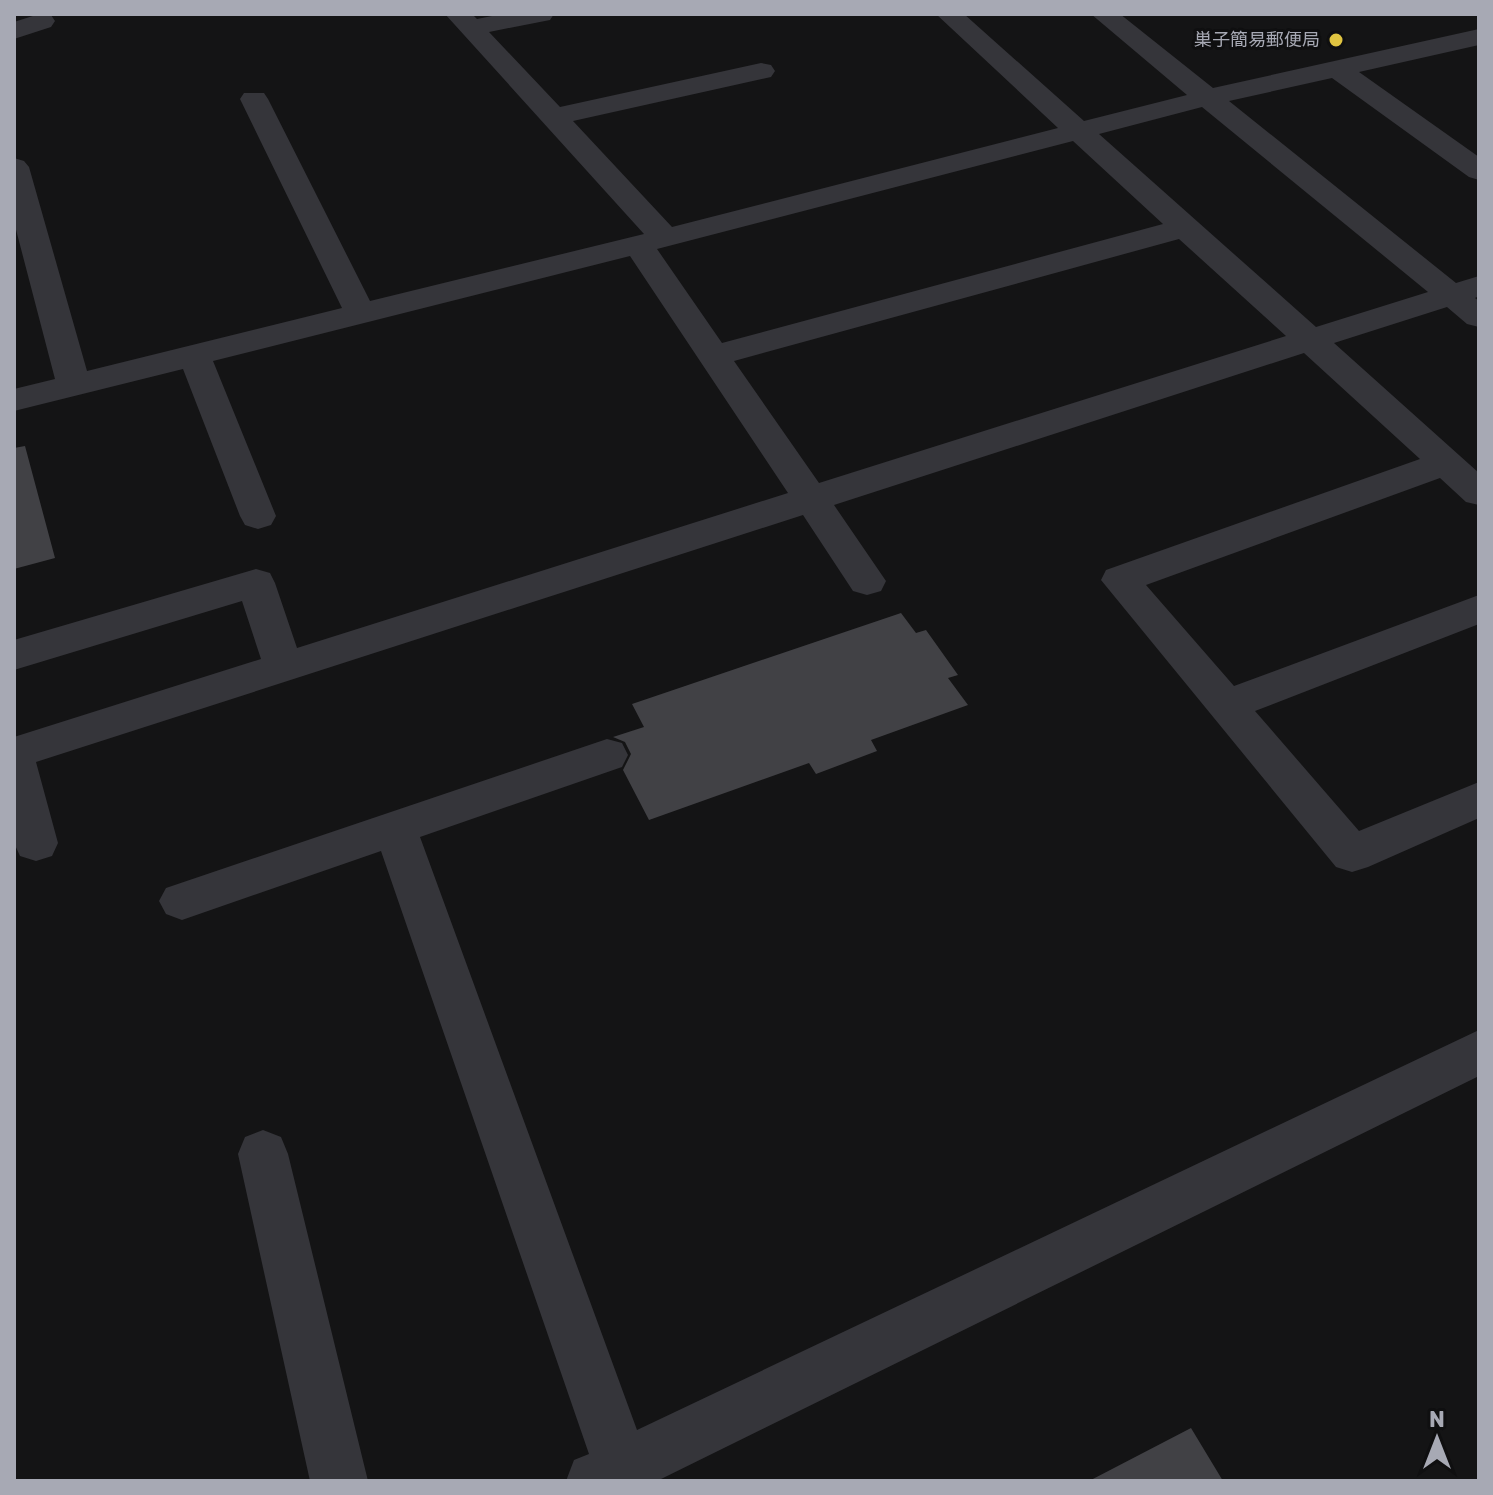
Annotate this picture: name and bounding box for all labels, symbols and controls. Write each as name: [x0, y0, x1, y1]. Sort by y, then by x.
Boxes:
place label: 巣子簡易郵便局: [1194, 29, 1320, 51]
marker: 巣子簡易郵便局: [1327, 31, 1345, 49]
north arrow: [1397, 1399, 1477, 1479]
text: N: [1429, 1406, 1445, 1433]

